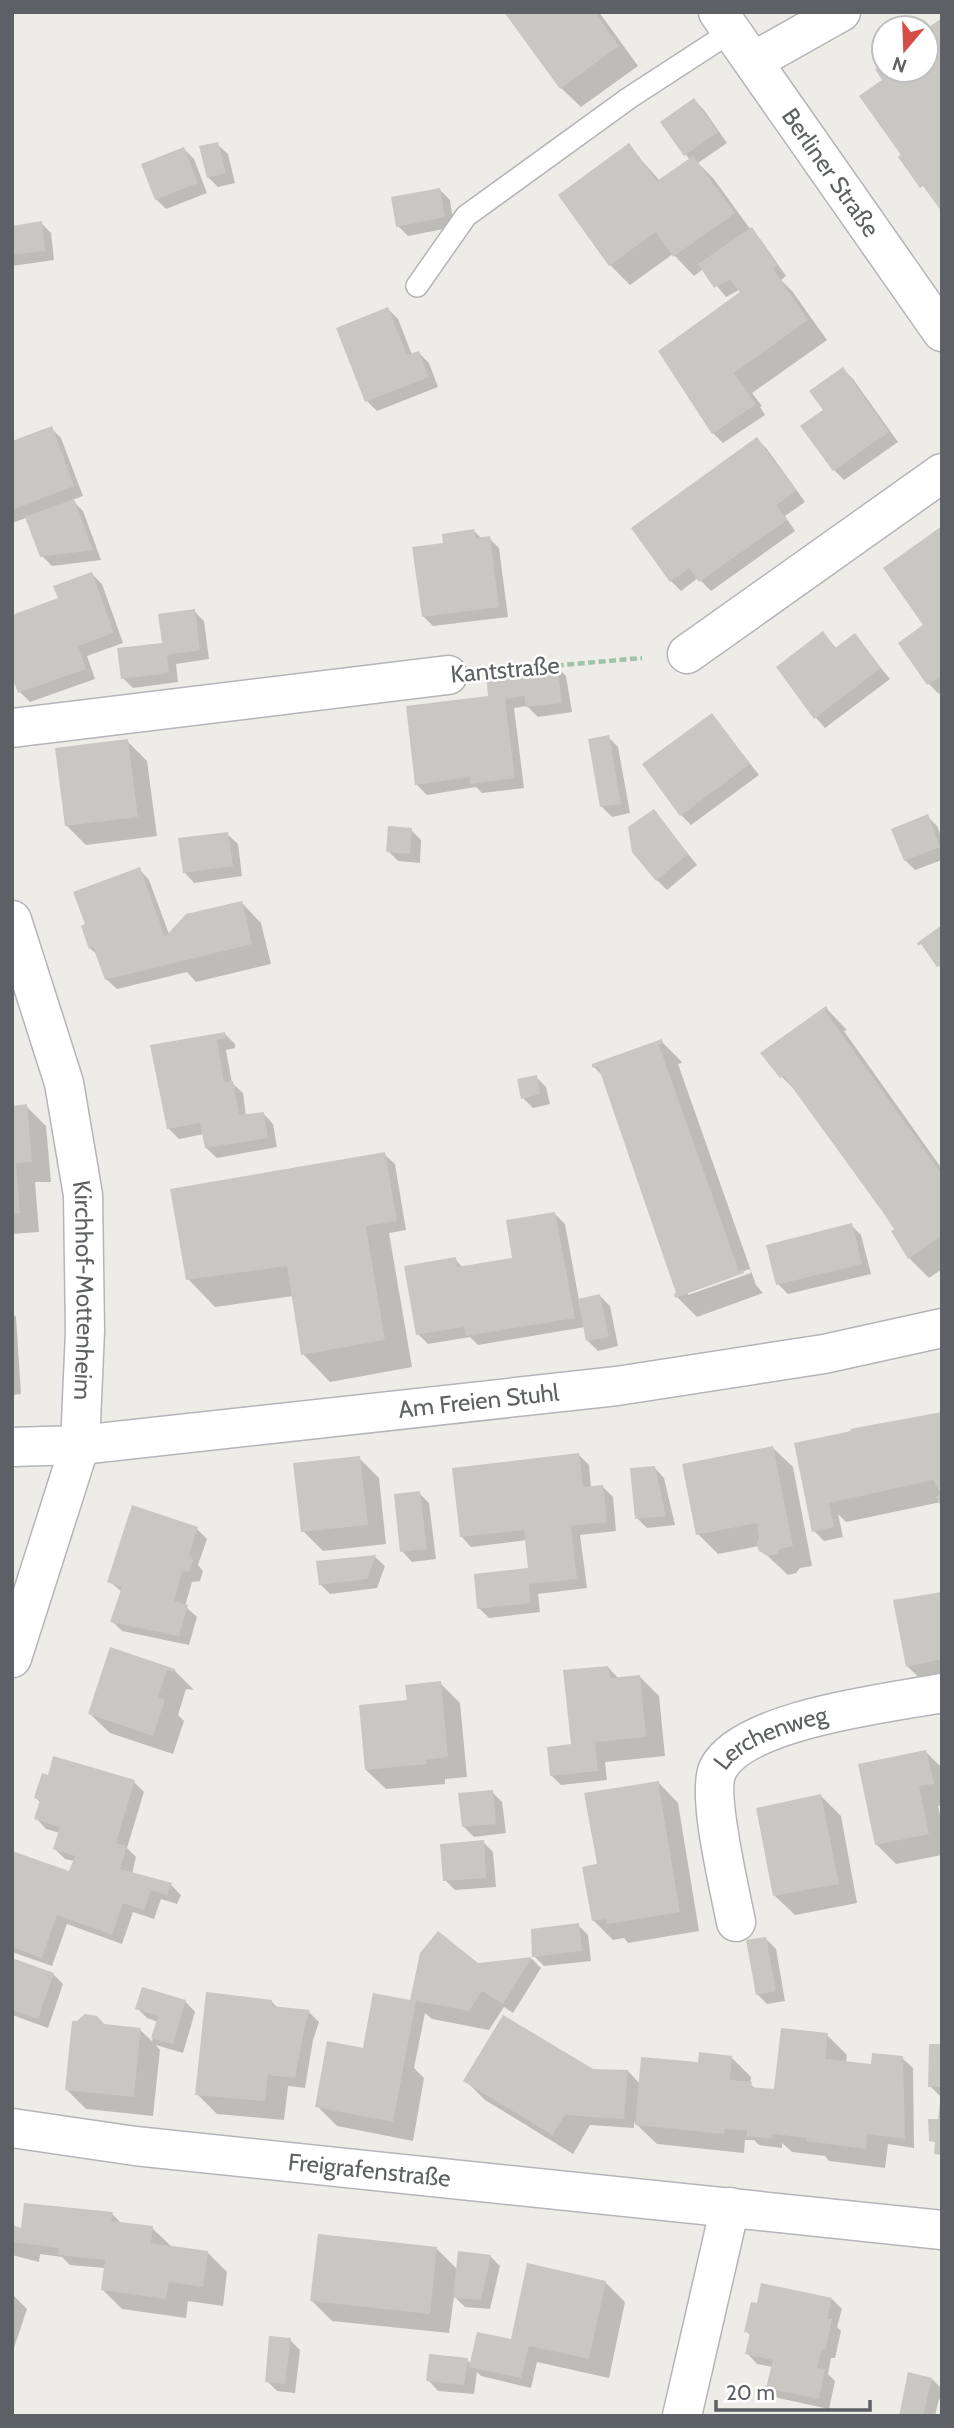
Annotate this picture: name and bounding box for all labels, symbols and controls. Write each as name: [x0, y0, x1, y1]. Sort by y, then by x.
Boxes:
north arrow: [870, 14, 940, 84]
text: N: [890, 52, 910, 78]
street label: Berliner Straße: [776, 102, 886, 242]
street label: Kantstraße: [449, 650, 561, 689]
street label: Kirchhof-Mottenheim: [67, 1178, 100, 1401]
street label: Am Freien Stuhl: [397, 1377, 561, 1424]
street label: Lerchenweg: [707, 1699, 831, 1775]
street label: Freigrafenstraße: [287, 2147, 452, 2193]
scale bar: [716, 2368, 870, 2412]
text: 20 m: [726, 2380, 775, 2405]

